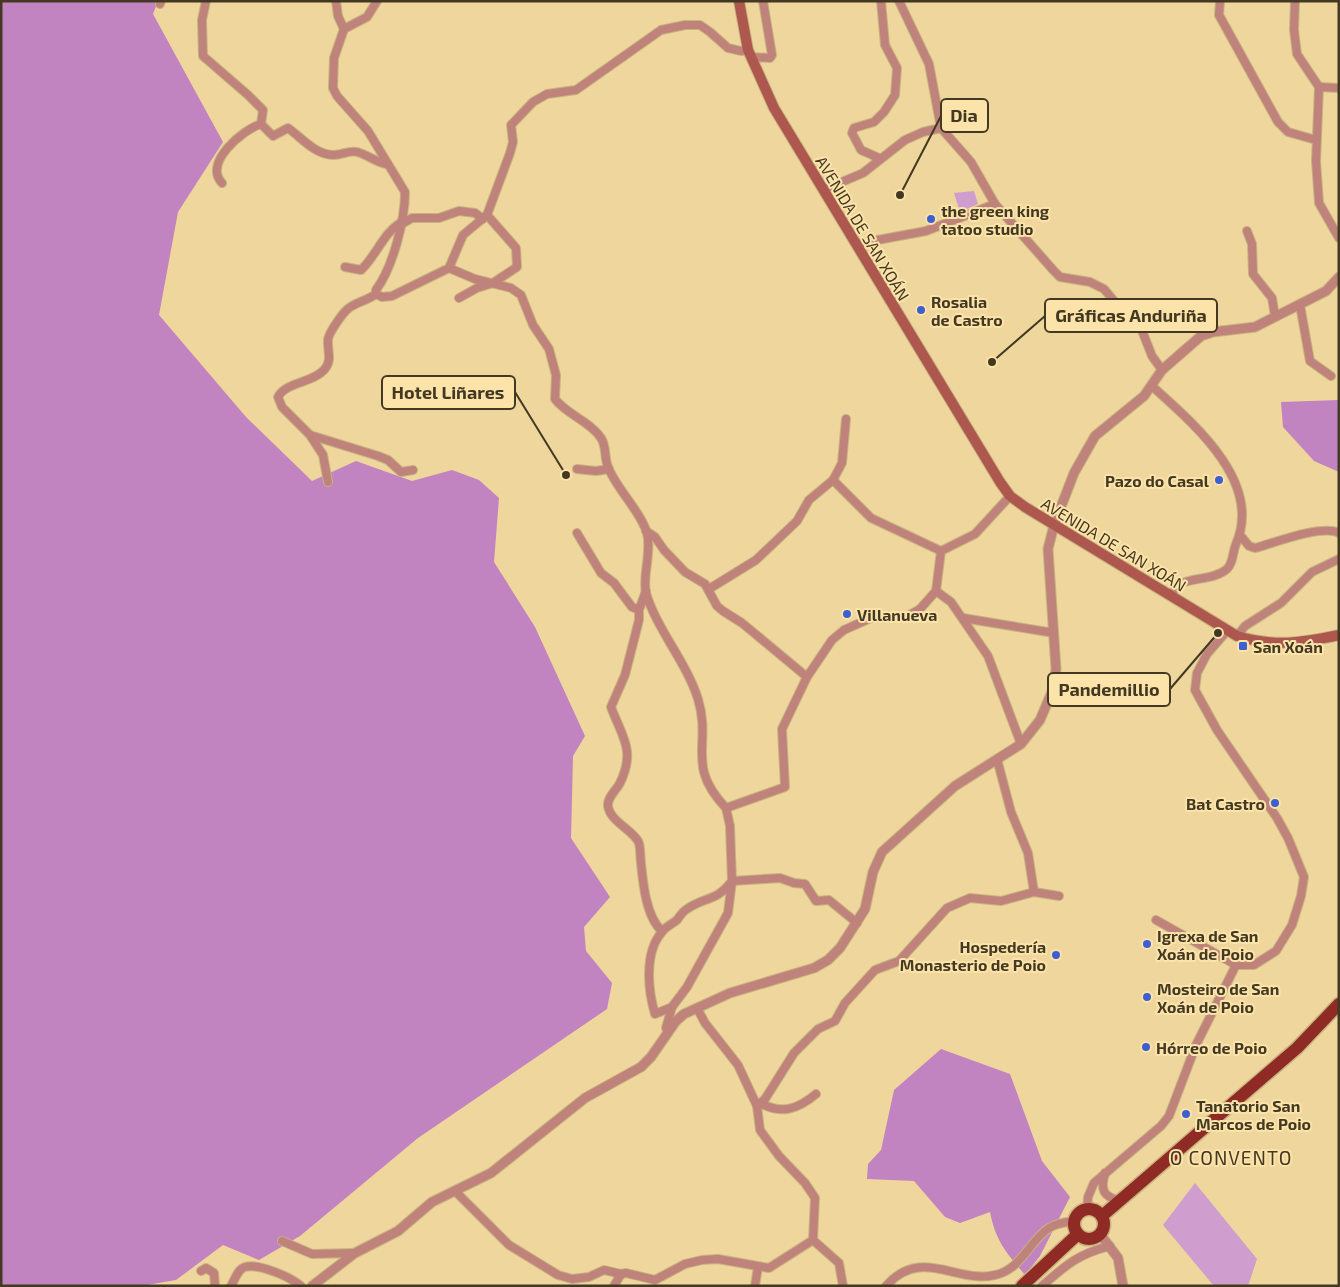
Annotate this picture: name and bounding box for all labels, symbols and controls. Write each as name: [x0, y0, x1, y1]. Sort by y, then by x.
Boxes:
callout: Dia: [941, 99, 988, 132]
text: Dia: [950, 104, 978, 126]
street label: AVENIDA DE SAN XOÁN: [812, 152, 914, 304]
place label: the green king tatoo studio: [941, 201, 1050, 238]
marker: the green king tatoo studio: [925, 213, 937, 225]
place label: Rosalia de Castro: [931, 292, 1003, 329]
callout: Gráficas Anduriña: [1045, 299, 1217, 332]
marker: Rosalia de Castro: [915, 304, 927, 316]
text: Gráficas Anduriña: [1055, 304, 1207, 326]
callout: Hotel Liñares: [382, 376, 515, 409]
text: Hotel Liñares: [392, 381, 504, 403]
place label: Pazo do Casal: [1105, 471, 1210, 490]
marker: Pazo do Casal: [1213, 474, 1225, 486]
street label: AVENIDA DE SAN XOÁN: [1038, 493, 1190, 595]
place label: Villanueva: [857, 605, 937, 624]
marker: Villanueva: [841, 608, 853, 620]
place label: San Xoán: [1253, 637, 1323, 656]
marker: San Xoán: [1237, 640, 1249, 652]
callout: Pandemillio: [1048, 673, 1170, 706]
text: Pandemillio: [1058, 678, 1160, 700]
place label: Bat Castro: [1186, 794, 1265, 813]
marker: Bat Castro: [1269, 797, 1281, 809]
place label: Igrexa de San Xoán de Poio: [1157, 926, 1258, 963]
place label: Hospedería Monasterio de Poio: [900, 937, 1046, 974]
marker: Igrexa de San Xoán de Poio: [1141, 938, 1153, 950]
marker: Hospedería Monasterio de Poio: [1050, 949, 1062, 961]
place label: Mosteiro de San Xoán de Poio: [1157, 979, 1279, 1016]
marker: Mosteiro de San Xoán de Poio: [1141, 991, 1153, 1003]
place label: Hórreo de Poio: [1156, 1038, 1267, 1057]
marker: Hórreo de Poio: [1140, 1041, 1152, 1053]
place label: Tanatorio San Marcos de Poio: [1196, 1096, 1311, 1133]
marker: Tanatorio San Marcos de Poio: [1180, 1108, 1192, 1120]
district label: O CONVENTO: [1170, 1146, 1292, 1169]

